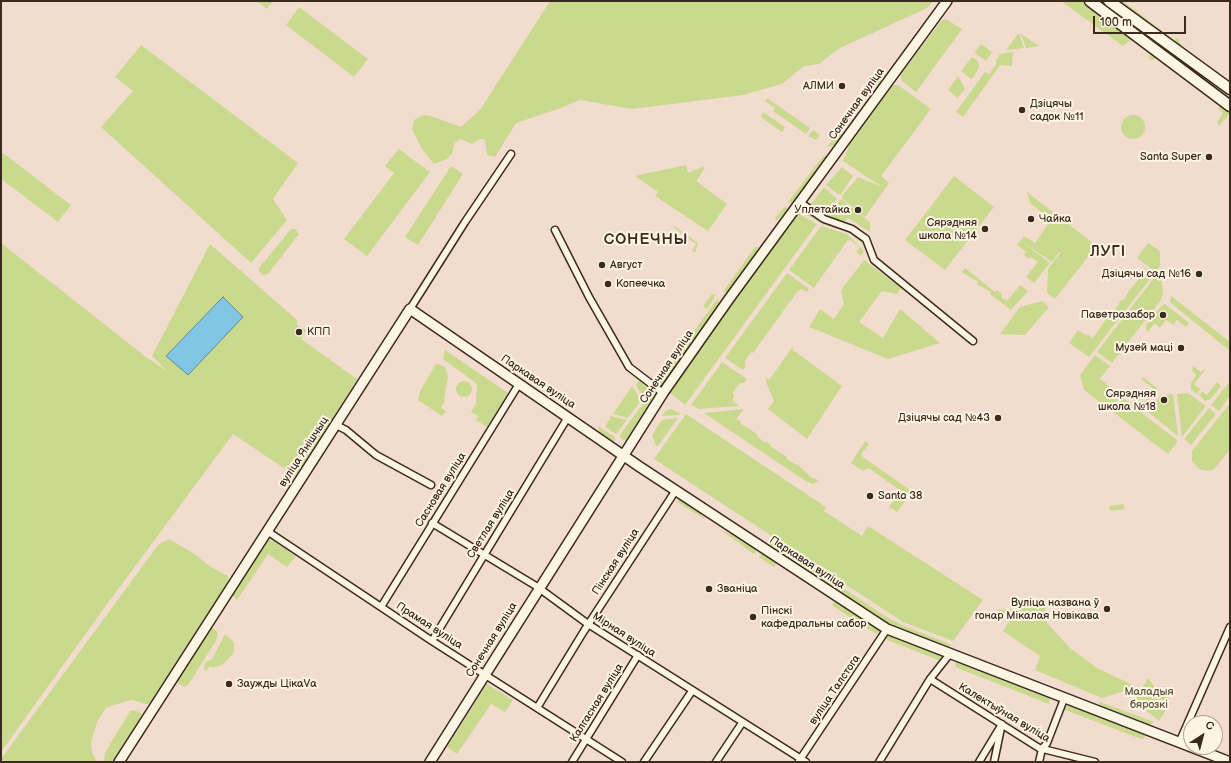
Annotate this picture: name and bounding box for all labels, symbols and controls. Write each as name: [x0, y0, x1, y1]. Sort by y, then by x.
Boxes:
scale bar: [1095, 8, 1188, 34]
text: 100 m: [1100, 15, 1132, 30]
street label: Сонечная вуліца: [826, 65, 888, 143]
place label: АЛМИ: [803, 79, 834, 93]
marker: АЛМИ: [837, 81, 847, 91]
place label: Дзіцячы садок №11: [1030, 97, 1083, 123]
marker: Дзіцячы садок №11: [1017, 105, 1027, 115]
place label: Santa Super: [1140, 150, 1201, 164]
marker: Santa Super: [1204, 152, 1214, 162]
place label: Уплетайка: [794, 203, 850, 217]
marker: Уплетайка: [853, 205, 863, 215]
place label: Чайка: [1039, 212, 1071, 226]
marker: Чайка: [1026, 214, 1036, 224]
place label: Сярэдняя школа №14: [919, 216, 977, 242]
marker: Сярэдняя школа №14: [980, 224, 990, 234]
district label: СОНЕЧНЫ: [604, 231, 688, 249]
district label: ЛУГІ: [1090, 243, 1126, 261]
place label: Август: [610, 258, 642, 272]
marker: Август: [597, 260, 607, 270]
place label: Дзіцячы сад №16: [1102, 267, 1191, 281]
marker: Дзіцячы сад №16: [1194, 269, 1204, 279]
place label: Копеечка: [616, 277, 665, 291]
marker: Копеечка: [603, 279, 613, 289]
place label: Паветразабор: [1081, 308, 1155, 322]
marker: Паветразабор: [1158, 310, 1168, 320]
place label: КПП: [307, 325, 331, 339]
marker: КПП: [294, 327, 304, 337]
street label: Сонечная вуліца: [638, 328, 696, 406]
place label: Музей маці: [1115, 341, 1173, 355]
marker: Музей маці: [1176, 343, 1186, 353]
street label: Паркавая вуліца: [498, 352, 578, 412]
place label: Сярэдняя школа №18: [1098, 387, 1156, 413]
marker: Сярэдняя школа №18: [1159, 395, 1169, 405]
place label: Дзіцячы сад №43: [898, 411, 990, 425]
marker: Дзіцячы сад №43: [993, 413, 1003, 423]
street label: вуліца Янішчыц: [276, 414, 332, 490]
street label: Сасновая вуліца: [413, 450, 469, 530]
street label: Светлая вуліца: [464, 487, 518, 561]
place label: Santa 38: [878, 489, 923, 503]
marker: Santa 38: [865, 491, 875, 501]
street label: Пінская вуліца: [590, 526, 642, 598]
street label: Паркавая вуліца: [767, 534, 847, 592]
place label: Званіца: [717, 582, 758, 596]
marker: Званіца: [704, 584, 714, 594]
place label: Вуліца названа ў гонар Мікалая Новікава: [975, 596, 1099, 622]
street label: Прамая вуліца: [393, 600, 465, 652]
street label: Сонечная вуліца: [464, 600, 520, 680]
place label: Пінскі кафедральны сабор: [761, 604, 867, 630]
marker: Вуліца названа ў гонар Мікалая Новікава: [1102, 604, 1112, 614]
street label: Мірная вуліца: [590, 610, 658, 660]
marker: Пінскі кафедральны сабор: [748, 612, 758, 622]
street label: вуліца Талстога: [807, 653, 863, 727]
street label: Калгасная вуліца: [567, 661, 627, 745]
place label: Заужды ЦікаVа: [237, 677, 317, 691]
marker: Заужды ЦікаVа: [224, 679, 234, 689]
street label: Калектыўная вуліца: [956, 680, 1052, 746]
park label: Маладыя бярозкі: [1124, 685, 1174, 711]
north arrow: [1183, 715, 1223, 755]
text: С: [1203, 718, 1217, 733]

